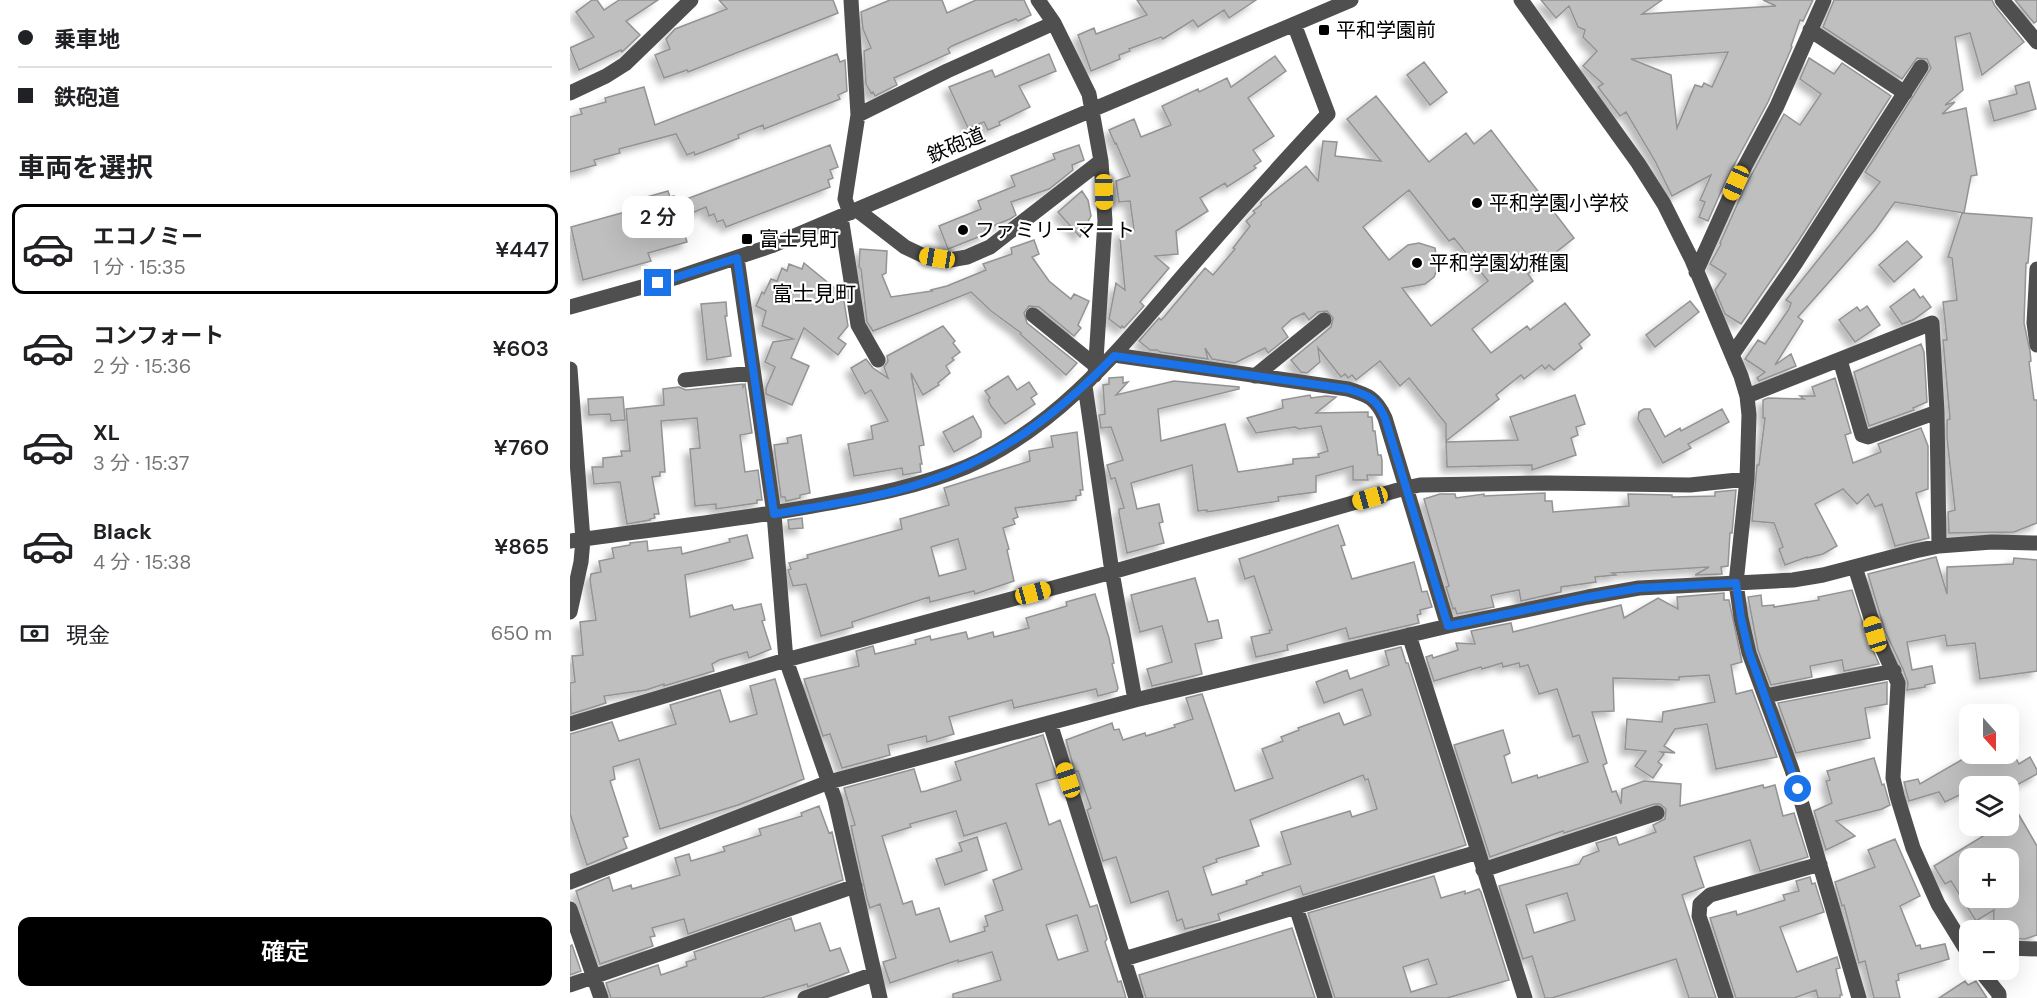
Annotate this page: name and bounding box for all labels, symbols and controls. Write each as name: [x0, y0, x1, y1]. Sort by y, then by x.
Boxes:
place label: 平和学園前: [1336, 17, 1436, 43]
marker: 平和学園前: [1317, 23, 1331, 37]
text: 乗車地: [54, 25, 120, 54]
text: 鉄砲道: [54, 83, 120, 112]
street label: 鉄砲道: [923, 121, 989, 169]
text: 車両を選択: [18, 150, 153, 185]
car: [1720, 163, 1752, 203]
car: [1095, 174, 1113, 210]
place label: 平和学園小学校: [1489, 190, 1629, 216]
callout: 2 分: [622, 196, 694, 238]
marker: 平和学園小学校: [1470, 196, 1484, 210]
text: 2 分: [640, 204, 676, 230]
place label: ファミリーマート: [975, 217, 1135, 243]
icon: car: [21, 222, 75, 276]
text: エコノミー: [93, 222, 203, 251]
marker: ファミリーマート: [956, 223, 970, 237]
place label: 富士見町: [759, 226, 839, 252]
marker: 富士見町: [740, 232, 754, 246]
text: ¥447: [495, 235, 549, 264]
car: [918, 246, 956, 270]
place label: 平和学園幼稚園: [1429, 250, 1569, 276]
text: 1 分 · 15:35: [93, 254, 186, 280]
marker: 平和学園幼稚園: [1410, 256, 1424, 270]
route end: [644, 269, 671, 296]
district label: 富士見町: [772, 280, 856, 308]
icon: car: [21, 321, 75, 375]
text: コンフォート: [93, 321, 224, 350]
text: ¥603: [493, 334, 549, 363]
text: 2 分 · 15:36: [93, 353, 191, 379]
text: XL: [93, 418, 120, 447]
icon: car: [21, 420, 75, 474]
text: ¥760: [494, 433, 549, 462]
text: 3 分 · 15:37: [93, 450, 189, 476]
car: [1350, 484, 1390, 512]
text: Black: [93, 517, 152, 546]
icon: car: [21, 519, 75, 573]
text: ¥865: [494, 532, 549, 561]
text: 4 分 · 15:38: [93, 549, 192, 575]
car: [1013, 580, 1053, 606]
car: [1861, 614, 1889, 654]
icon: cash: [18, 617, 51, 650]
text: 650 m: [491, 620, 552, 646]
text: 現金: [66, 621, 110, 650]
north arrow: [1959, 704, 2019, 764]
map controls: [1959, 704, 2019, 980]
car: [1054, 760, 1082, 800]
route start: [1784, 775, 1811, 802]
button: layers: [1959, 776, 2019, 836]
button: +: [1959, 848, 2019, 908]
button: 確定: [18, 917, 552, 986]
button: −: [1959, 920, 2019, 980]

